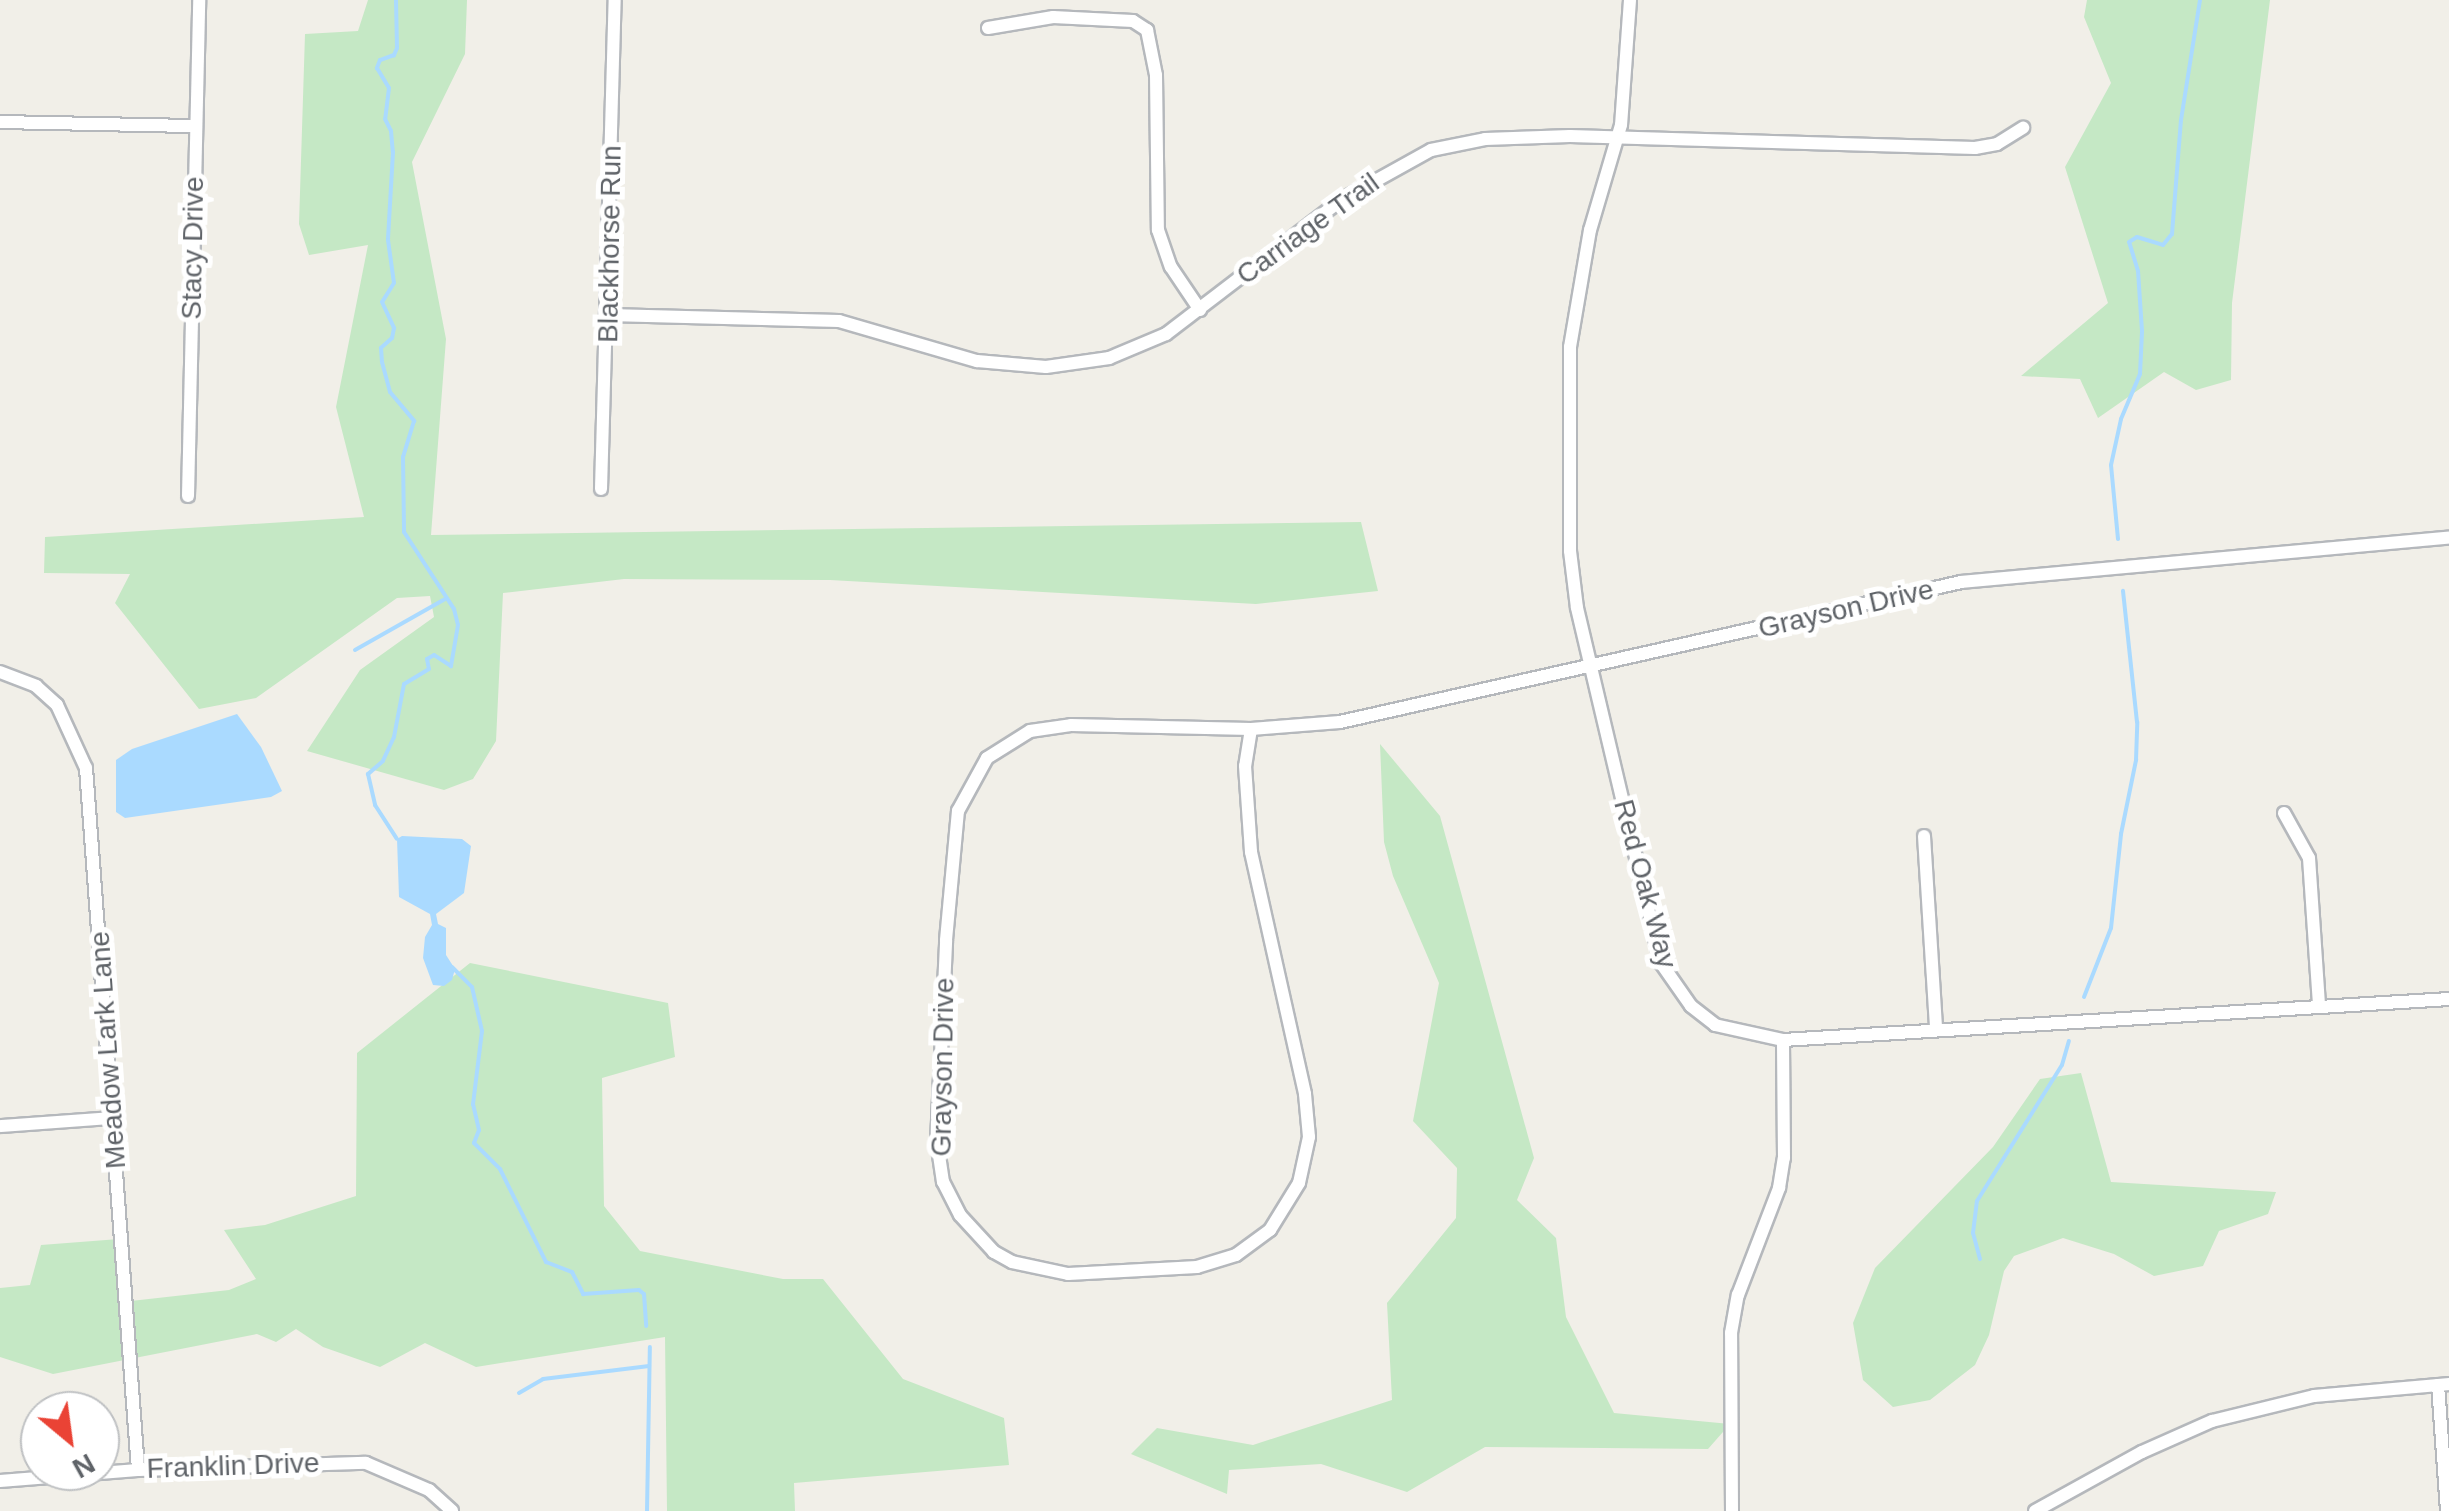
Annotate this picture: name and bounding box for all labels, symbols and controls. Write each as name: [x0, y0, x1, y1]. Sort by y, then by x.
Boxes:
street label: Blackhorse Run: [591, 145, 629, 343]
street label: Carriage Trail: [1230, 166, 1386, 292]
street label: Stacy Drive: [175, 176, 211, 320]
street label: Grayson Drive: [1755, 573, 1937, 645]
street label: Red Oak Way: [1606, 796, 1684, 972]
street label: Meadow Lark Lane: [83, 930, 133, 1170]
street label: Grayson Drive: [925, 977, 961, 1157]
north arrow: [20, 1391, 120, 1491]
street label: Franklin Drive: [146, 1446, 320, 1486]
text: N: [67, 1447, 100, 1484]

